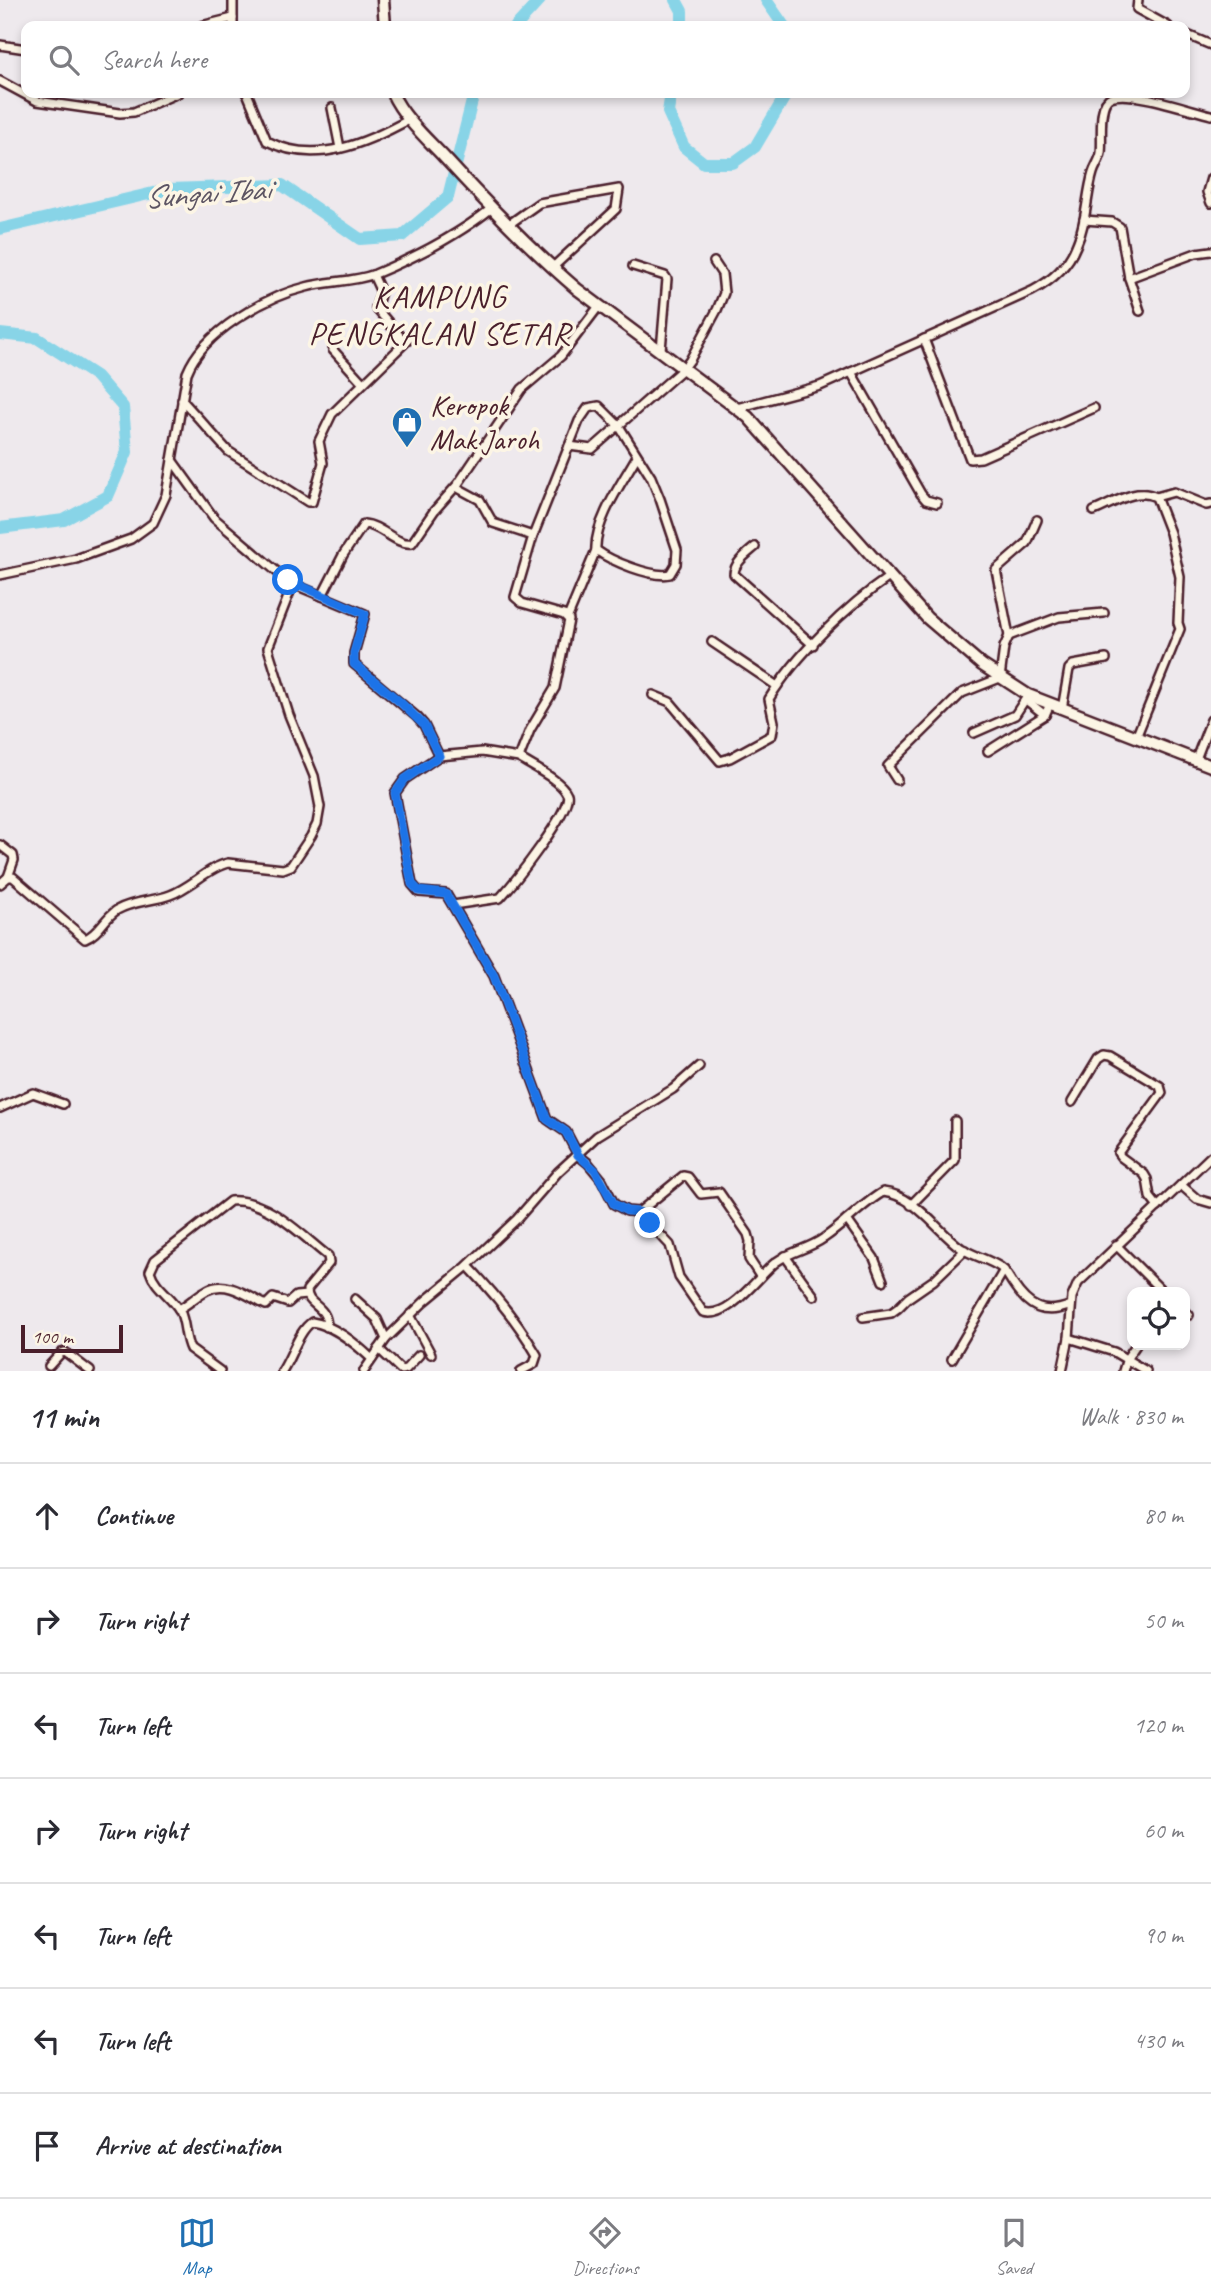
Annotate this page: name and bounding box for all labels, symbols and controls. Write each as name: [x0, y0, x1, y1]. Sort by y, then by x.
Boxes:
search box: [21, 21, 1190, 98]
icon: search: [45, 41, 83, 79]
text: Search here: [101, 43, 207, 76]
water label: Sungai Ibai: [143, 168, 279, 218]
district label: KAMPUNG PENGKALAN SETAR: [309, 276, 573, 354]
place label: Keropok Mak Jaroh: [430, 386, 540, 458]
shop icon: Keropok Mak Jaroh: [390, 405, 424, 449]
route start: [272, 564, 303, 595]
route end: [634, 1207, 665, 1238]
map controls: [1127, 1287, 1190, 1350]
button: locate: [1127, 1287, 1190, 1350]
scale bar: [21, 1322, 122, 1354]
text: 100 m: [32, 1325, 73, 1349]
text: 11 min: [28, 1398, 99, 1436]
text: Walk · 830 m: [1079, 1402, 1183, 1431]
icon: ahead: [28, 1497, 66, 1535]
text: Continue: [95, 1499, 173, 1532]
text: 80 m: [1144, 1501, 1183, 1530]
icon: right: [28, 1602, 66, 1640]
text: Turn right: [95, 1604, 186, 1637]
text: 50 m: [1144, 1606, 1183, 1635]
icon: left: [28, 1707, 66, 1745]
text: Turn left: [95, 1709, 170, 1742]
text: 120 m: [1134, 1711, 1183, 1740]
icon: right: [28, 1812, 66, 1850]
text: Turn right: [95, 1814, 186, 1847]
text: 60 m: [1144, 1816, 1183, 1845]
icon: left: [28, 1917, 66, 1955]
text: Turn left: [95, 1919, 170, 1952]
text: 90 m: [1144, 1921, 1183, 1950]
icon: left: [28, 2022, 66, 2060]
text: Turn left: [95, 2024, 170, 2057]
text: 430 m: [1134, 2026, 1183, 2055]
icon: arrive: [28, 2127, 66, 2165]
text: Arrive at destination: [95, 2129, 281, 2162]
tab: Map: [178, 2214, 216, 2280]
tab: Directions: [572, 2214, 639, 2280]
tab: Saved: [995, 2214, 1033, 2280]

